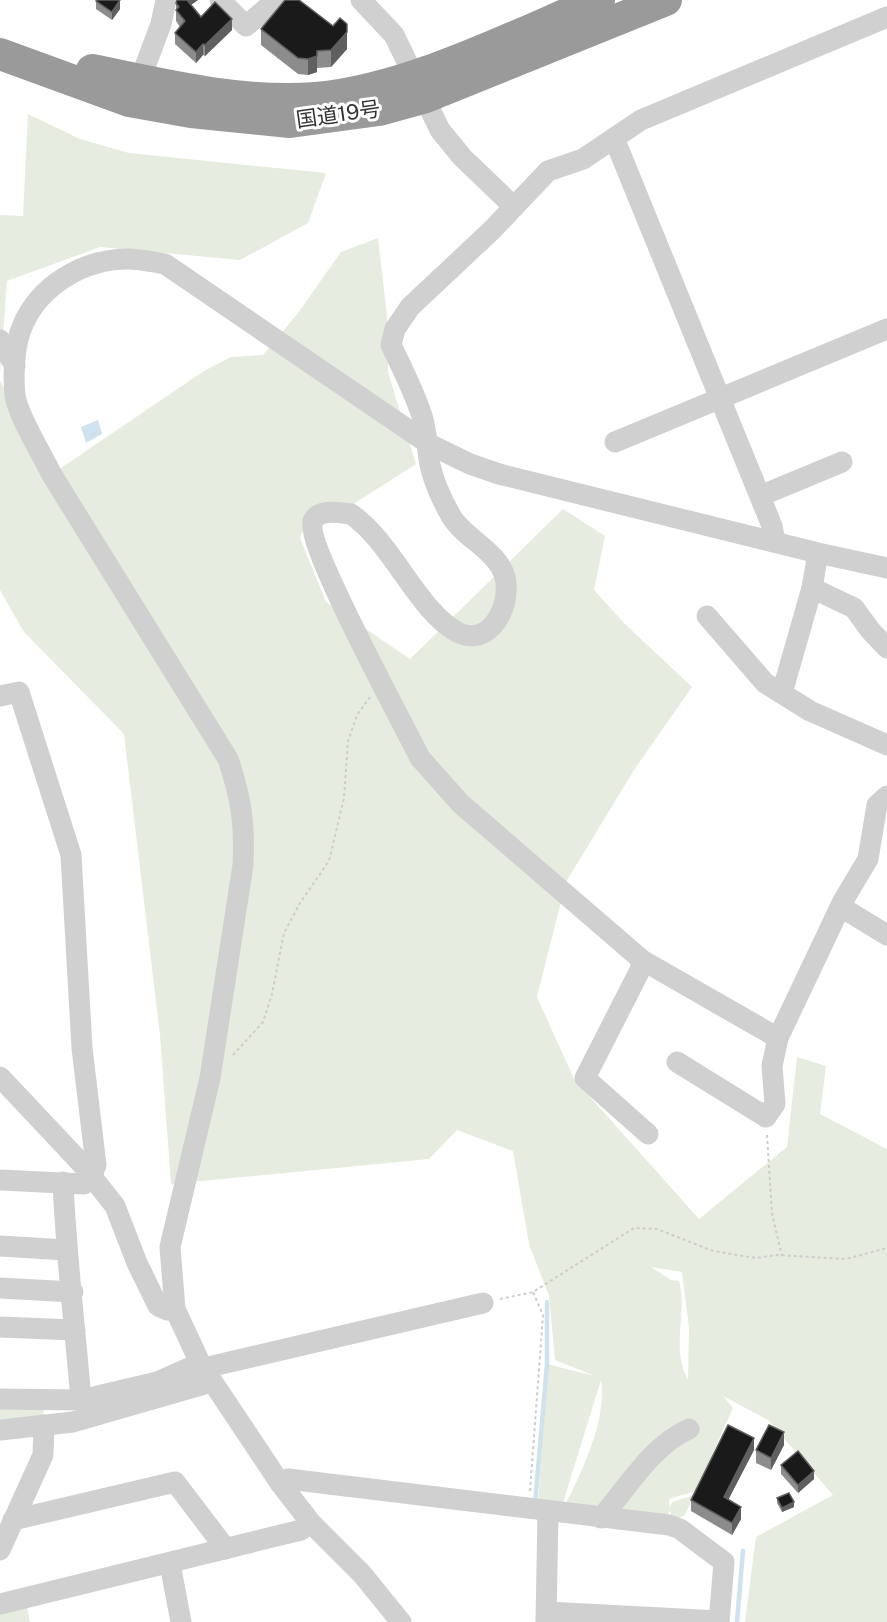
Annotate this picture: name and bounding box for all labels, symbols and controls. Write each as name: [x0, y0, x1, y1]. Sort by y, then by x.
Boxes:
street label: 国道19号: [294, 96, 382, 132]

